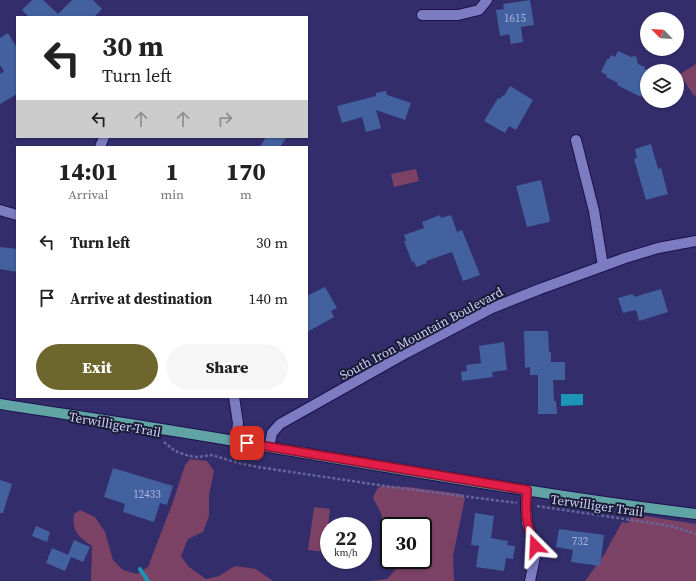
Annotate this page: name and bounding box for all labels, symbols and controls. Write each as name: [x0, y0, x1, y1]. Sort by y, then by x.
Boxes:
house number: 1615: [504, 11, 526, 26]
north arrow: [640, 12, 684, 56]
map controls: [640, 12, 684, 108]
text: 30 m: [102, 27, 164, 65]
icon: left: [36, 32, 88, 84]
text: Turn left: [102, 63, 172, 88]
button: layers: [640, 64, 684, 108]
icon: left: [88, 108, 110, 130]
icon: ahead: [130, 108, 152, 130]
icon: ahead: [172, 108, 194, 130]
icon: right: [214, 108, 236, 130]
text: 14:01: [58, 155, 118, 188]
text: 1: [166, 155, 179, 188]
text: 170: [226, 155, 266, 188]
text: Arrival: [68, 186, 108, 203]
text: min: [160, 186, 184, 203]
text: m: [240, 186, 252, 203]
icon: left: [36, 231, 58, 253]
text: Turn left: [70, 232, 130, 253]
text: 30 m: [256, 232, 288, 253]
street label: South Iron Mountain Boulevard: [337, 283, 506, 384]
icon: arrive: [36, 287, 58, 309]
text: Arrive at destination: [70, 288, 212, 309]
text: 140 m: [248, 288, 288, 309]
button: Exit: [36, 344, 158, 390]
button: Share: [166, 344, 288, 390]
street label: Terwilliger Trail: [67, 408, 162, 441]
pin: [230, 426, 264, 460]
icon: arrive: [236, 432, 258, 454]
house number: 12433: [133, 487, 161, 502]
street label: Terwilliger Trail: [550, 491, 644, 520]
speed limit sign: 30: [380, 517, 432, 569]
text: 22: [335, 524, 357, 552]
position arrow: [514, 525, 556, 567]
house number: 732: [572, 534, 589, 549]
text: km/h: [334, 546, 358, 559]

